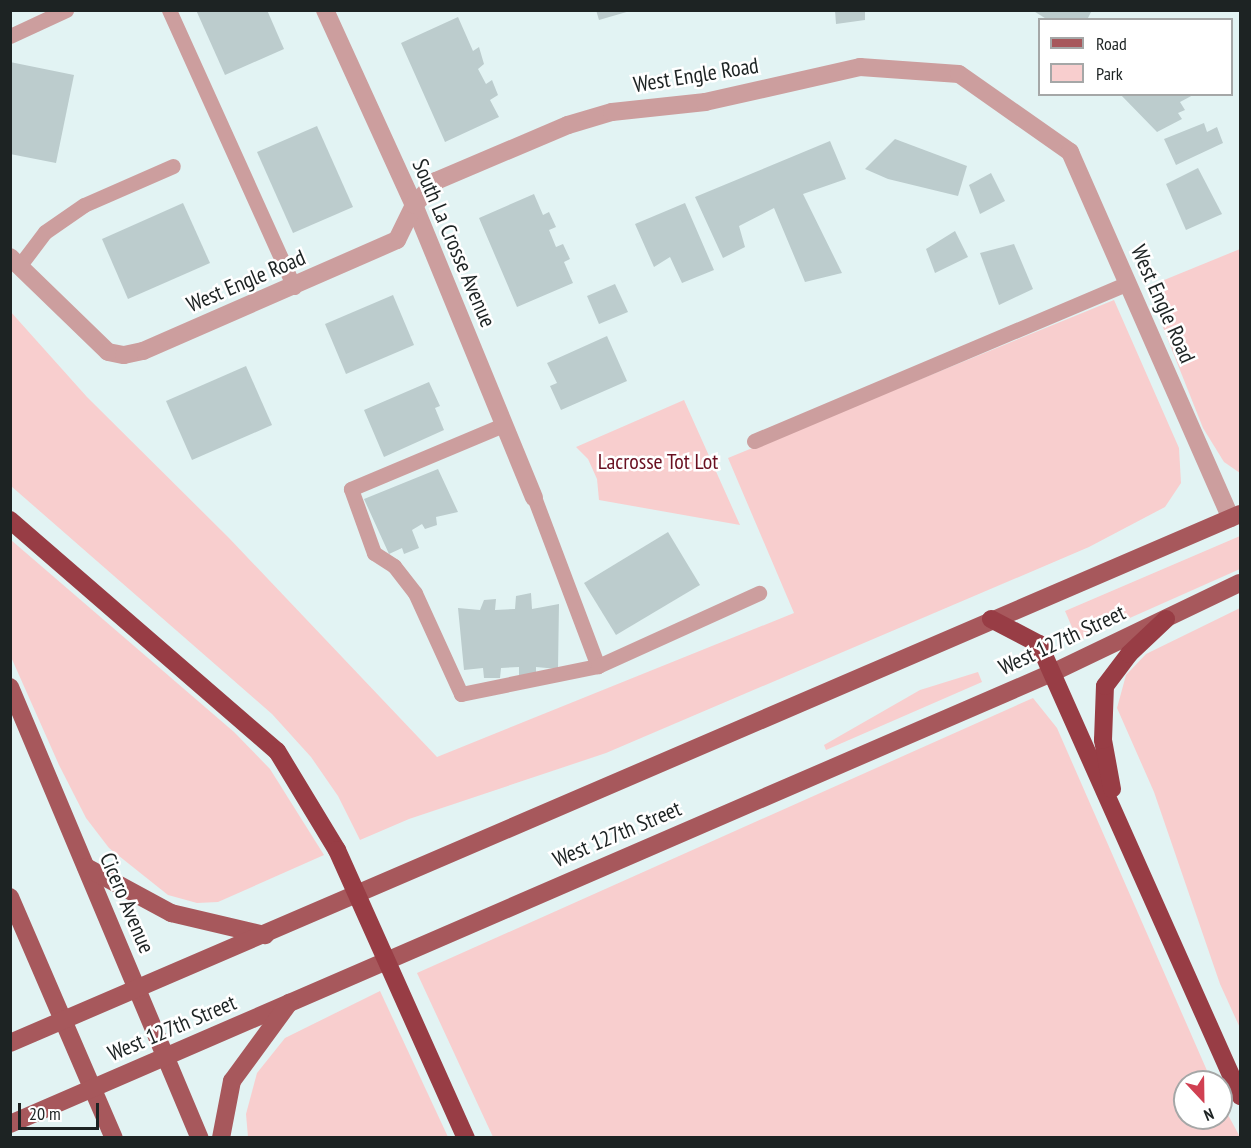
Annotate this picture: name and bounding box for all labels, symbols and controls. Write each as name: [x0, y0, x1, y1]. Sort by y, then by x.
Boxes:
legend: [1038, 18, 1233, 96]
text: Road: [1096, 32, 1127, 55]
street label: West Engle Road: [632, 52, 760, 98]
text: Park: [1096, 62, 1123, 85]
street label: South La Crosse Avenue: [407, 155, 501, 331]
street label: West Engle Road: [1125, 241, 1201, 367]
street label: West Engle Road: [183, 244, 309, 318]
park label: Lacrosse Tot Lot: [597, 449, 719, 475]
street label: West 127th Street: [994, 599, 1130, 681]
street label: West 127th Street: [549, 795, 685, 873]
street label: Cicero Avenue: [94, 848, 160, 958]
street label: West 127th Street: [104, 989, 240, 1067]
north arrow: [1173, 1070, 1233, 1130]
scale bar: [21, 1091, 102, 1129]
text: 20 m: [29, 1102, 61, 1125]
text: N: [1201, 1104, 1217, 1126]

